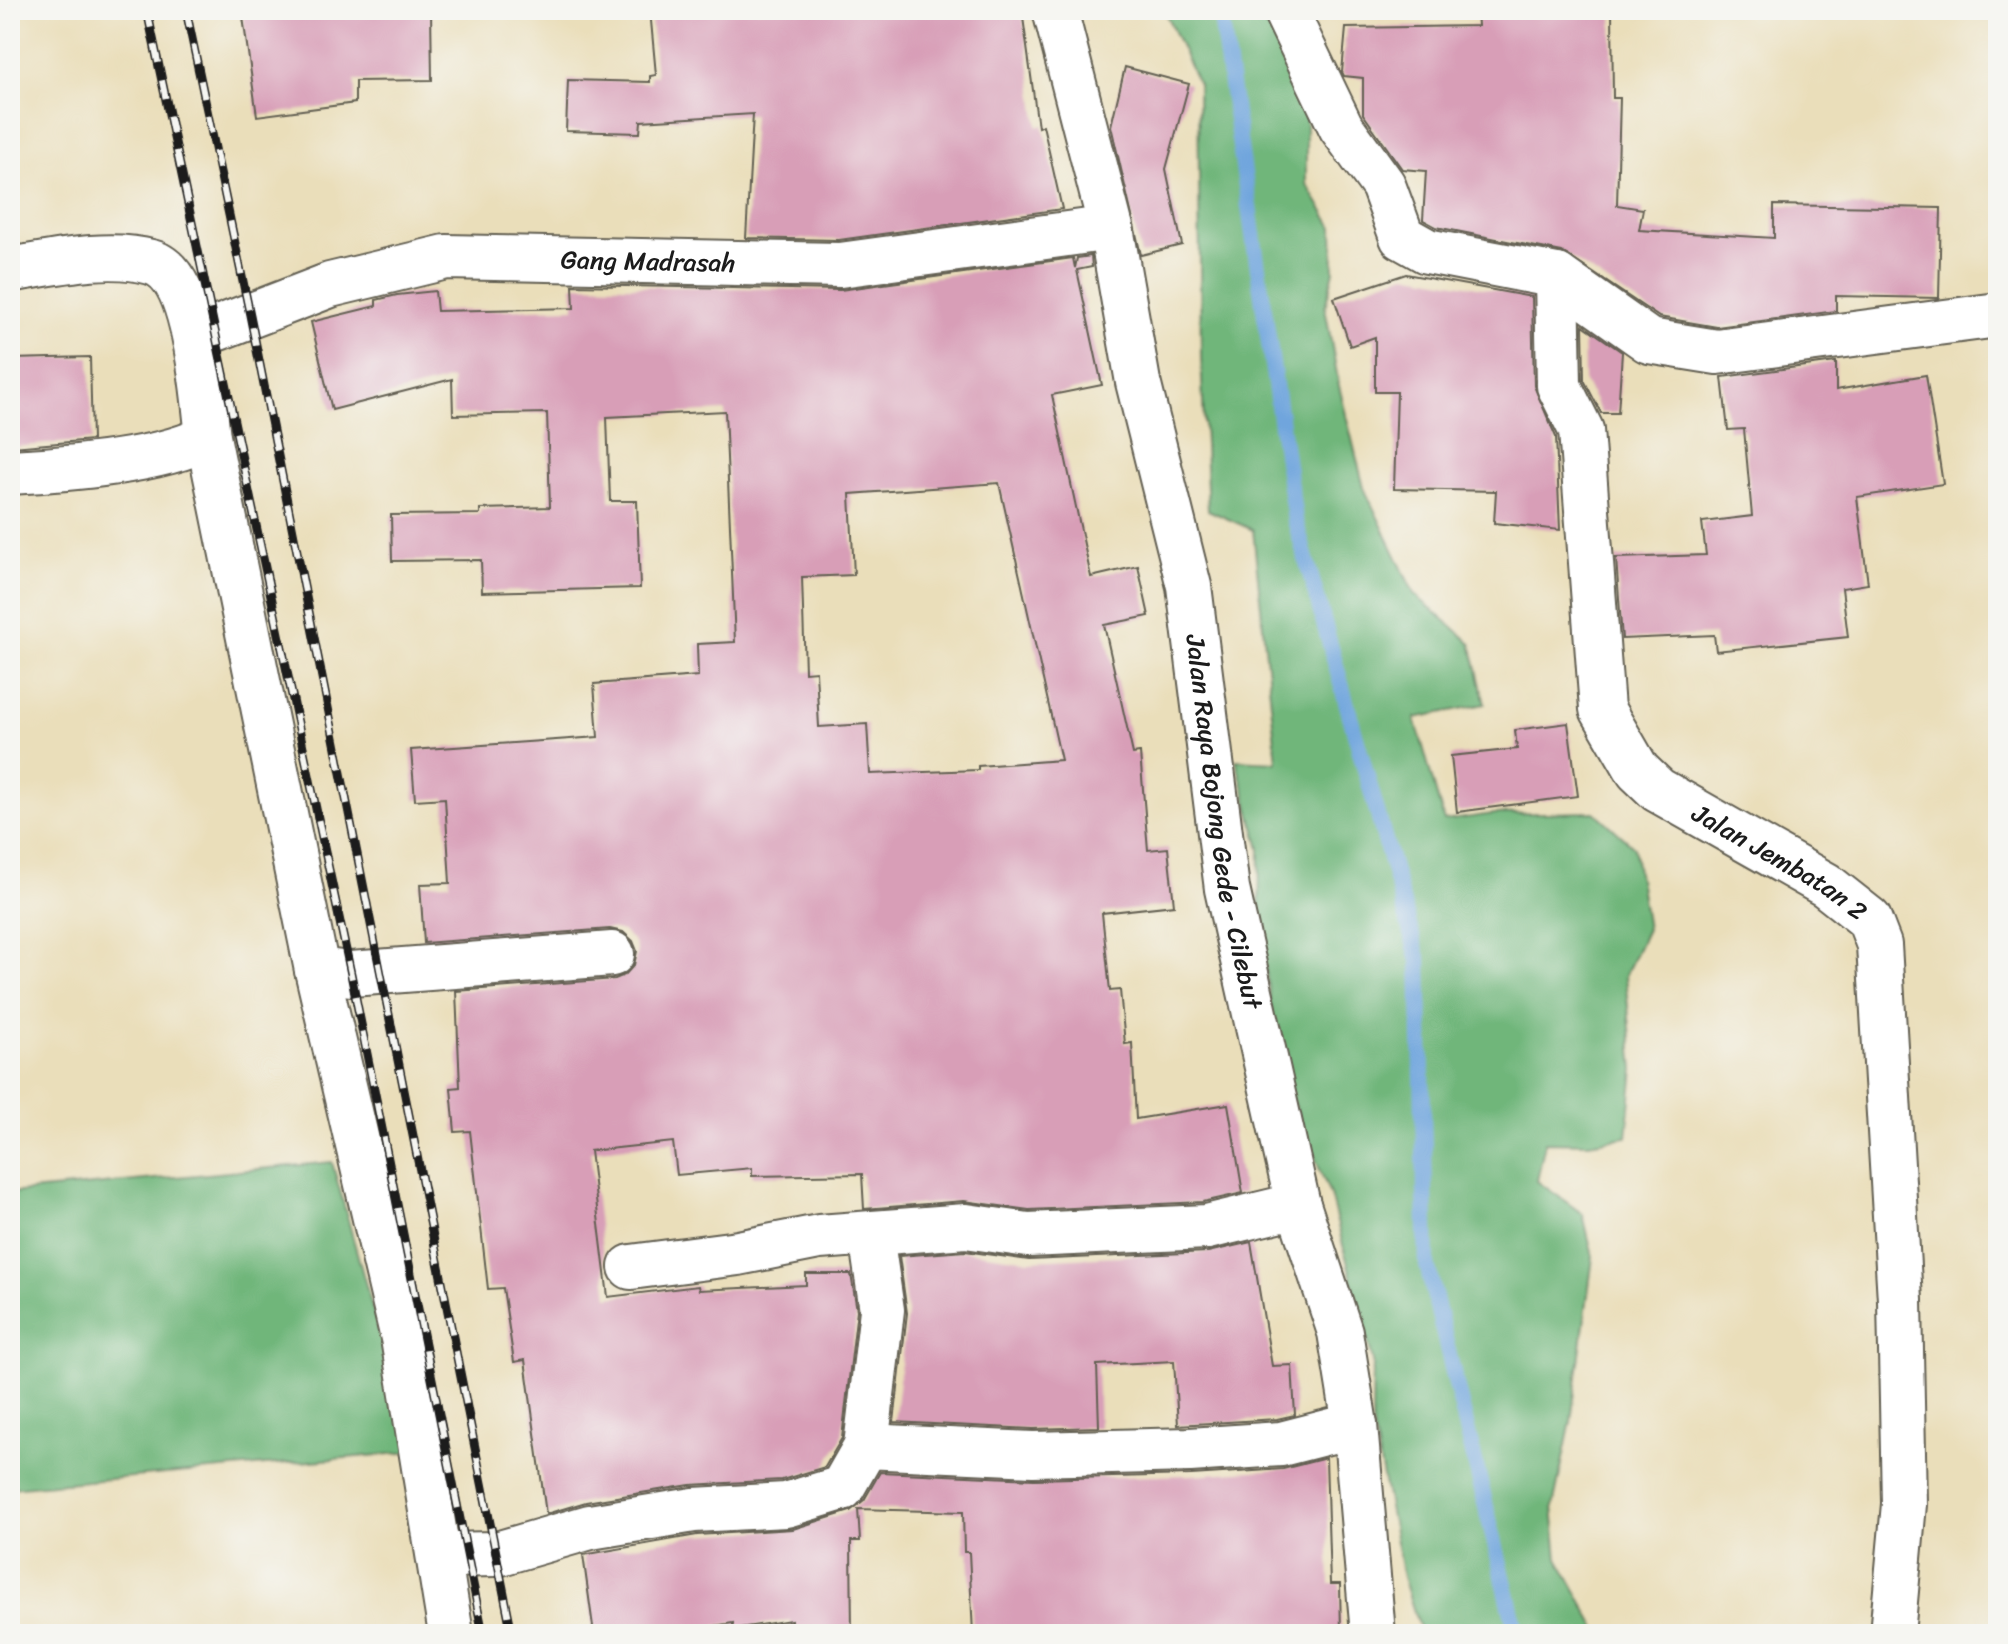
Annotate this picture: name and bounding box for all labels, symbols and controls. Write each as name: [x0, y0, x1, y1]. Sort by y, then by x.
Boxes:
street label: Gang Madrasah: [560, 236, 736, 286]
street label: Jalan Raya Bojong Gede - Cilebut: [1172, 631, 1277, 1015]
street label: Jalan Jembatan 2: [1683, 790, 1878, 933]

